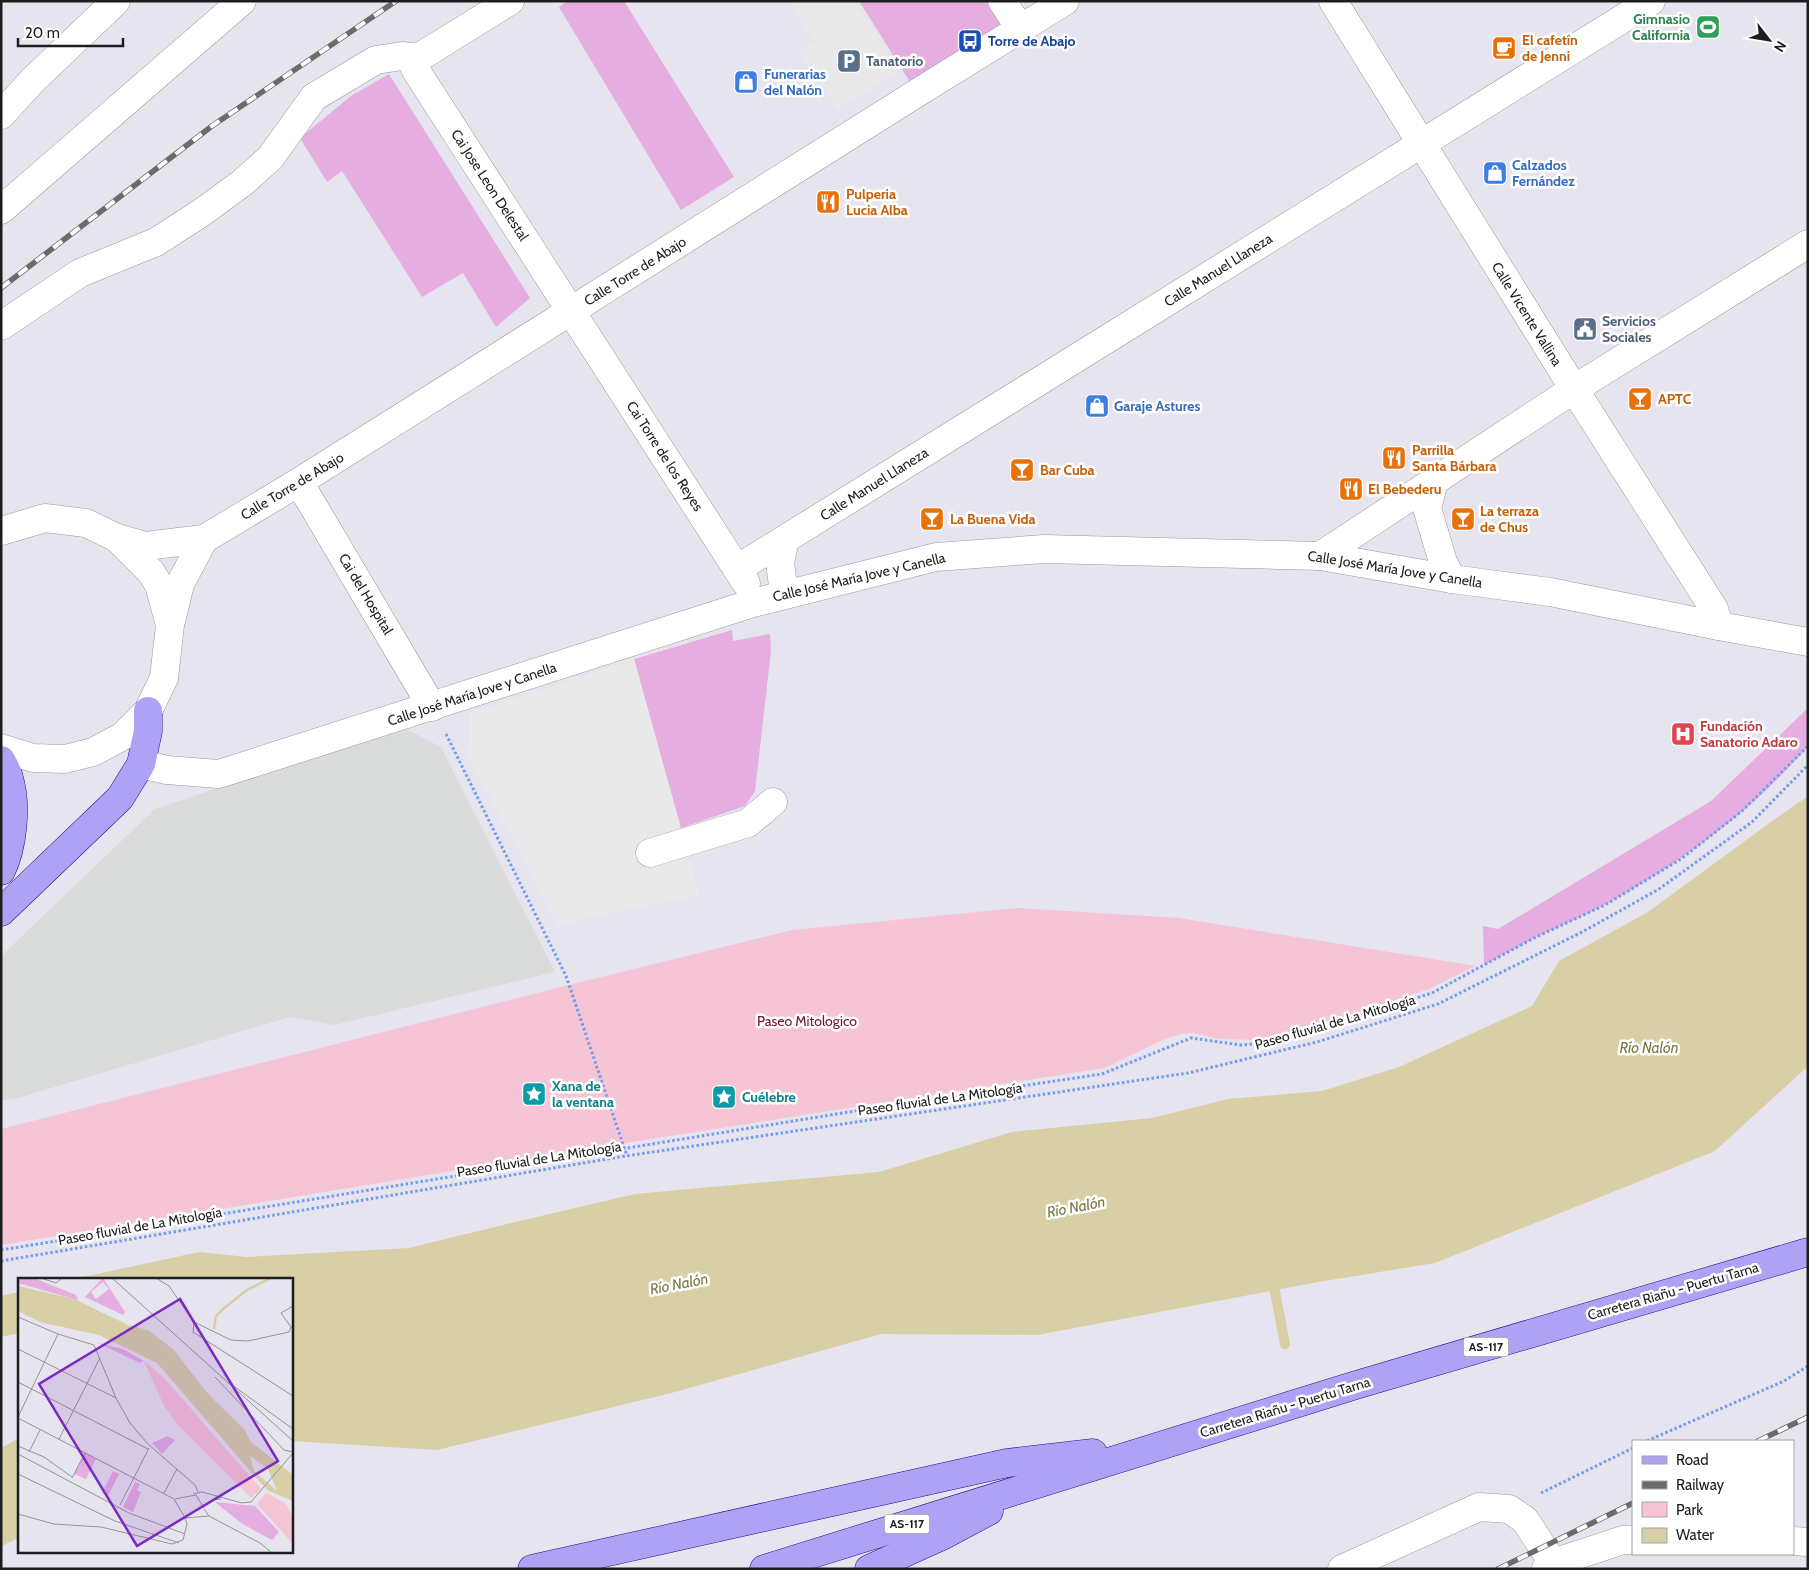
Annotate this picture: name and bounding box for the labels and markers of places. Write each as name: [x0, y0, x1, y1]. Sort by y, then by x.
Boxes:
place label: Gimnasio California: [1632, 10, 1690, 44]
sports icon: Gimnasio California: [1695, 14, 1721, 40]
bus stop icon: Torre de Abajo: [957, 28, 983, 54]
place label: El cafetín de Jenni: [1522, 31, 1578, 65]
place label: Torre de Abajo: [988, 32, 1076, 50]
cafe icon: El cafetín de Jenni: [1491, 35, 1517, 61]
parking icon: Tanatorio: [836, 48, 862, 74]
place label: Tanatorio: [866, 52, 923, 70]
place label: Funerarias del Nalón: [764, 65, 826, 99]
shop icon: Funerarias del Nalón: [733, 69, 759, 95]
place label: Calzados Fernández: [1512, 156, 1575, 190]
shop icon: Calzados Fernández: [1482, 160, 1508, 186]
place label: Pulperia Lucia Alba: [846, 185, 908, 219]
restaurant icon: Pulperia Lucia Alba: [815, 189, 841, 215]
place label: Servicios Sociales: [1602, 312, 1656, 346]
public building icon: Servicios Sociales: [1572, 316, 1598, 342]
bar icon: APTC: [1627, 386, 1653, 412]
place label: APTC: [1658, 390, 1692, 408]
shop icon: Garaje Astures: [1084, 393, 1110, 419]
place label: Garaje Astures: [1114, 397, 1200, 415]
place label: Parrilla Santa Bárbara: [1412, 441, 1497, 475]
restaurant icon: Parrilla Santa Bárbara: [1381, 445, 1407, 471]
bar icon: Bar Cuba: [1009, 457, 1035, 483]
place label: Bar Cuba: [1040, 461, 1095, 479]
restaurant icon: El Bebederu: [1338, 476, 1364, 502]
place label: El Bebederu: [1368, 480, 1442, 498]
place label: La terraza de Chus: [1480, 502, 1539, 536]
bar icon: La Buena Vida: [919, 506, 945, 532]
bar icon: La terraza de Chus: [1450, 506, 1476, 532]
place label: La Buena Vida: [950, 510, 1036, 528]
place label: Fundación Sanatorio Adaro: [1700, 717, 1798, 751]
hospital icon: Fundación Sanatorio Adaro: [1670, 721, 1696, 747]
place label: Xana de la ventana: [551, 1077, 614, 1111]
place icon: Xana de la ventana: [521, 1081, 547, 1107]
place icon: Cuélebre: [711, 1084, 737, 1110]
place label: Cuélebre: [742, 1088, 796, 1106]

